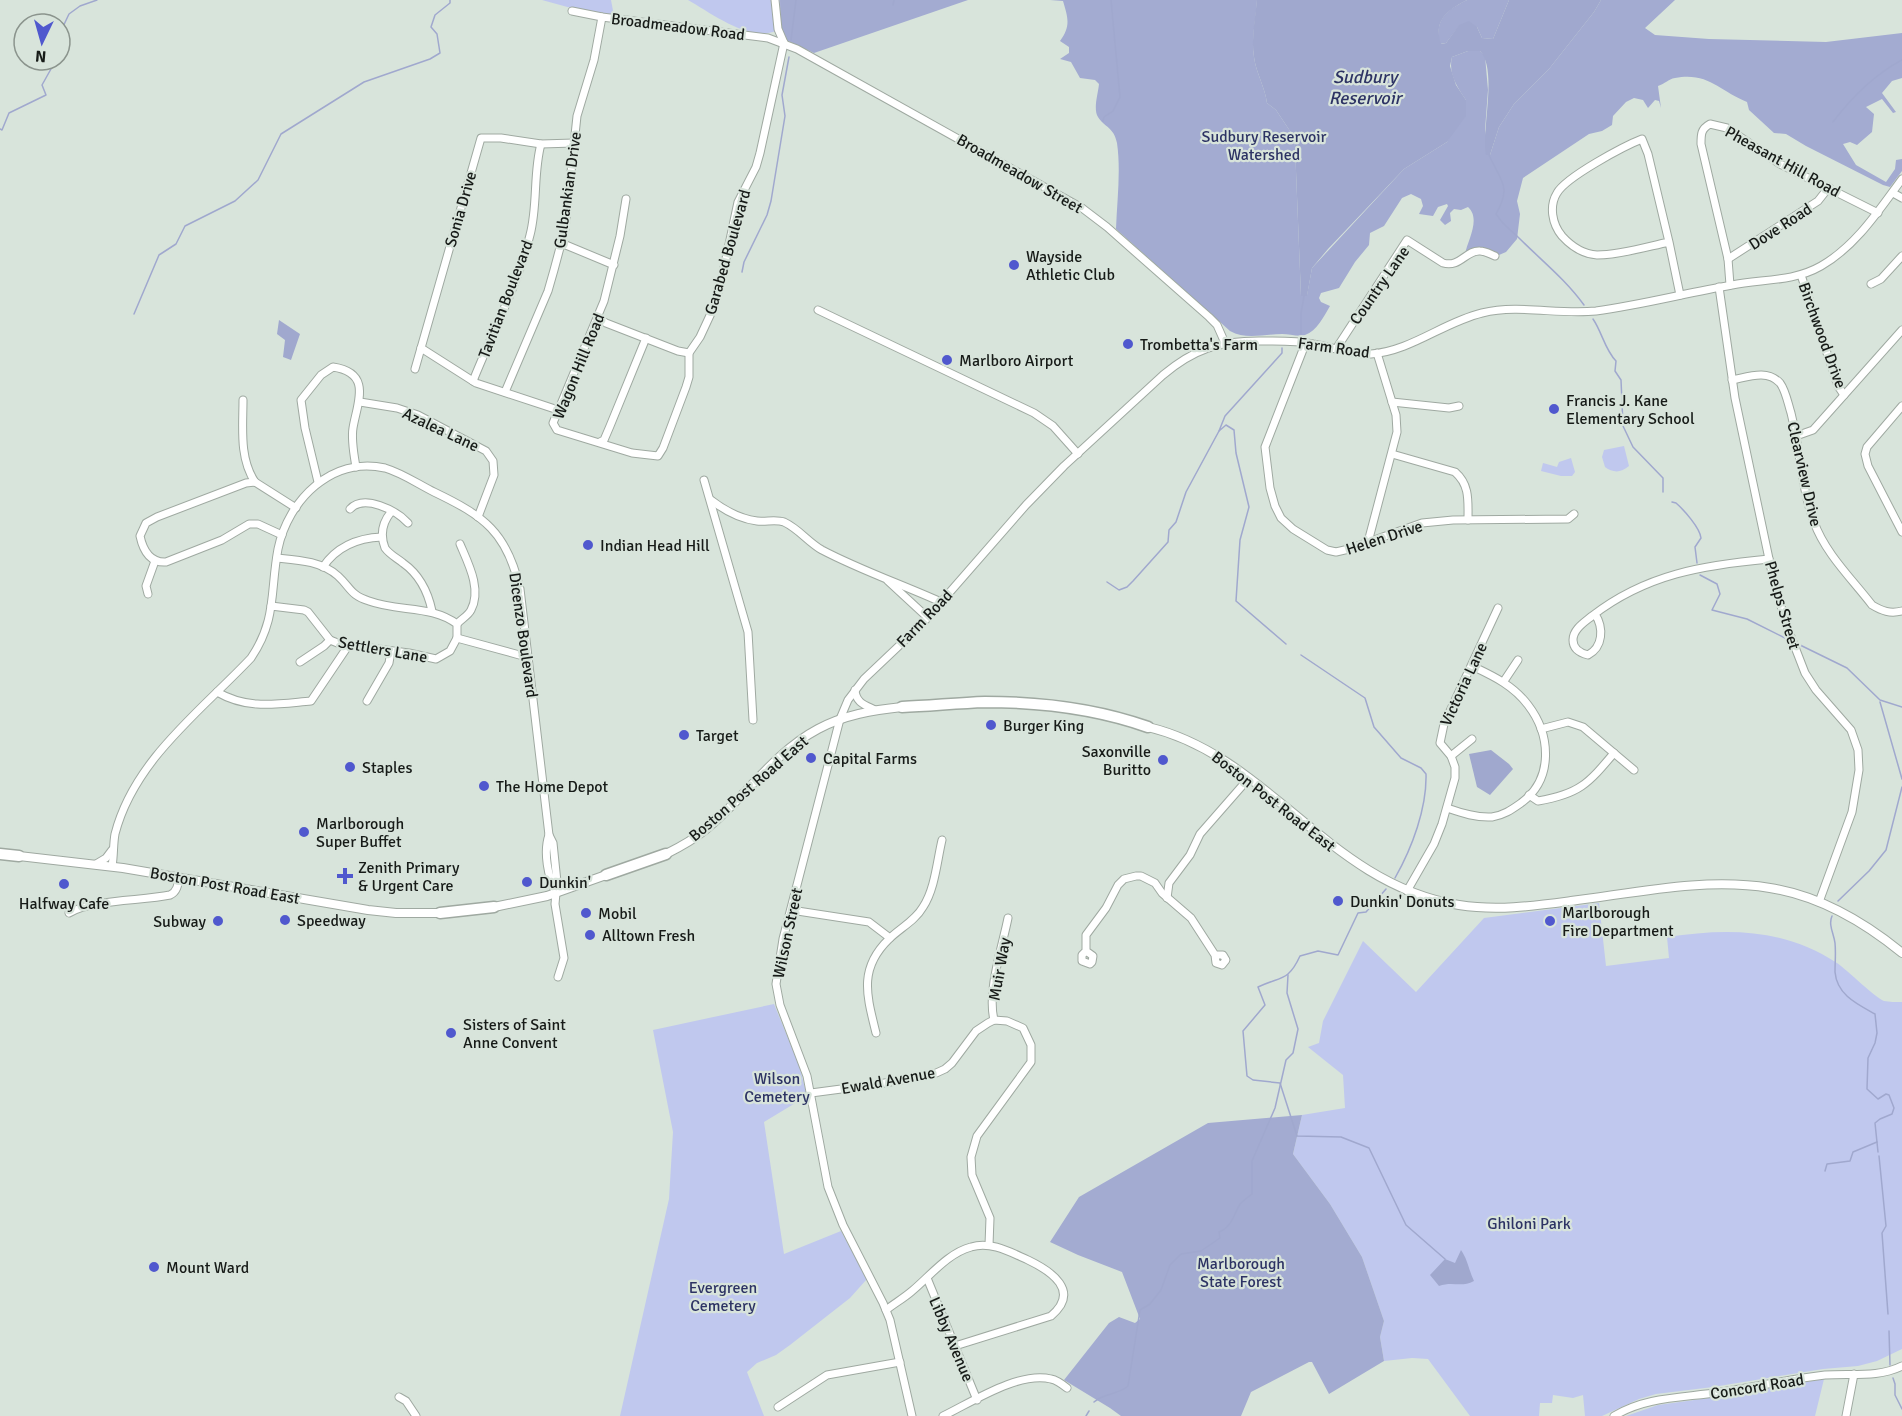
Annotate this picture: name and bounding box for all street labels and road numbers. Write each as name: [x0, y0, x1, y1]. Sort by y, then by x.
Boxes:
street label: Broadmeadow Road: [610, 9, 746, 45]
street label: Pheasant Hill Road: [1721, 122, 1844, 202]
street label: Broadmeadow Street: [953, 130, 1086, 218]
street label: Gulbankian Drive: [550, 131, 586, 250]
street label: Sonia Drive: [441, 169, 481, 249]
street label: Garabed Boulevard: [701, 187, 755, 317]
street label: Dove Road: [1745, 199, 1816, 255]
street label: Tavitian Boulevard: [474, 237, 538, 361]
street label: Country Lane: [1345, 242, 1414, 329]
street label: Birchwood Drive: [1794, 280, 1851, 391]
street label: Wagon Hill Road: [549, 311, 609, 422]
street label: Farm Road: [1297, 333, 1371, 363]
street label: Azalea Lane: [399, 403, 482, 456]
street label: Clearview Drive: [1782, 420, 1826, 528]
street label: Helen Drive: [1343, 516, 1425, 560]
street label: Phelps Street: [1760, 559, 1804, 652]
street label: Dicenzo Boulevard: [504, 571, 542, 699]
street label: Farm Road: [892, 586, 957, 652]
street label: Settlers Lane: [337, 632, 429, 668]
street label: Victoria Lane: [1436, 639, 1492, 729]
street label: Boston Post Road East: [685, 731, 813, 846]
street label: Boston Post Road East: [1208, 747, 1340, 857]
street label: Boston Post Road East: [148, 863, 302, 909]
street label: Wilson Street: [769, 886, 807, 980]
street label: Muir Way: [985, 936, 1015, 1002]
street label: Ewald Avenue: [840, 1063, 937, 1099]
street label: Libby Avenue: [924, 1294, 978, 1385]
street label: Concord Road: [1709, 1370, 1805, 1404]

